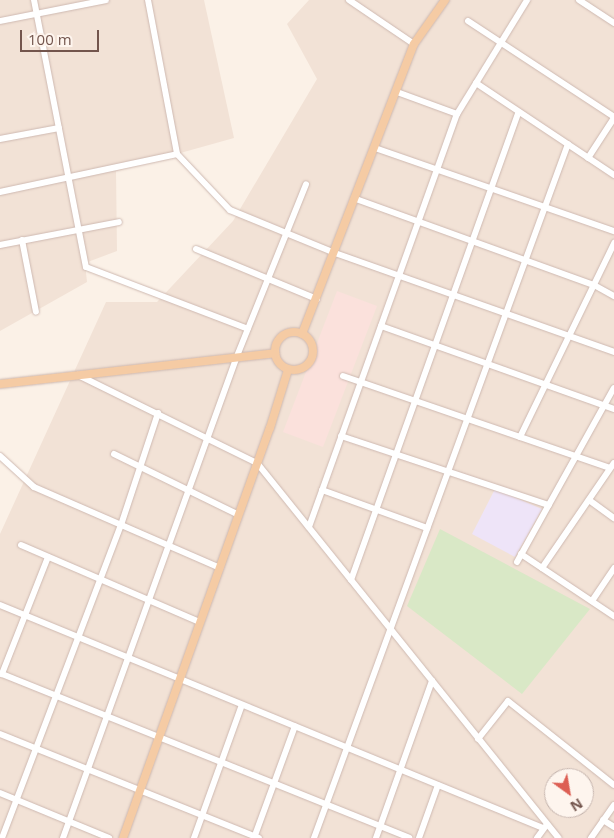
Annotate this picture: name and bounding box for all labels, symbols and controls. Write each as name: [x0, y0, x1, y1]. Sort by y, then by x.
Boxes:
scale bar: [22, 20, 101, 52]
text: 100 m: [28, 29, 72, 49]
north arrow: [544, 768, 594, 818]
text: N: [567, 794, 587, 816]

